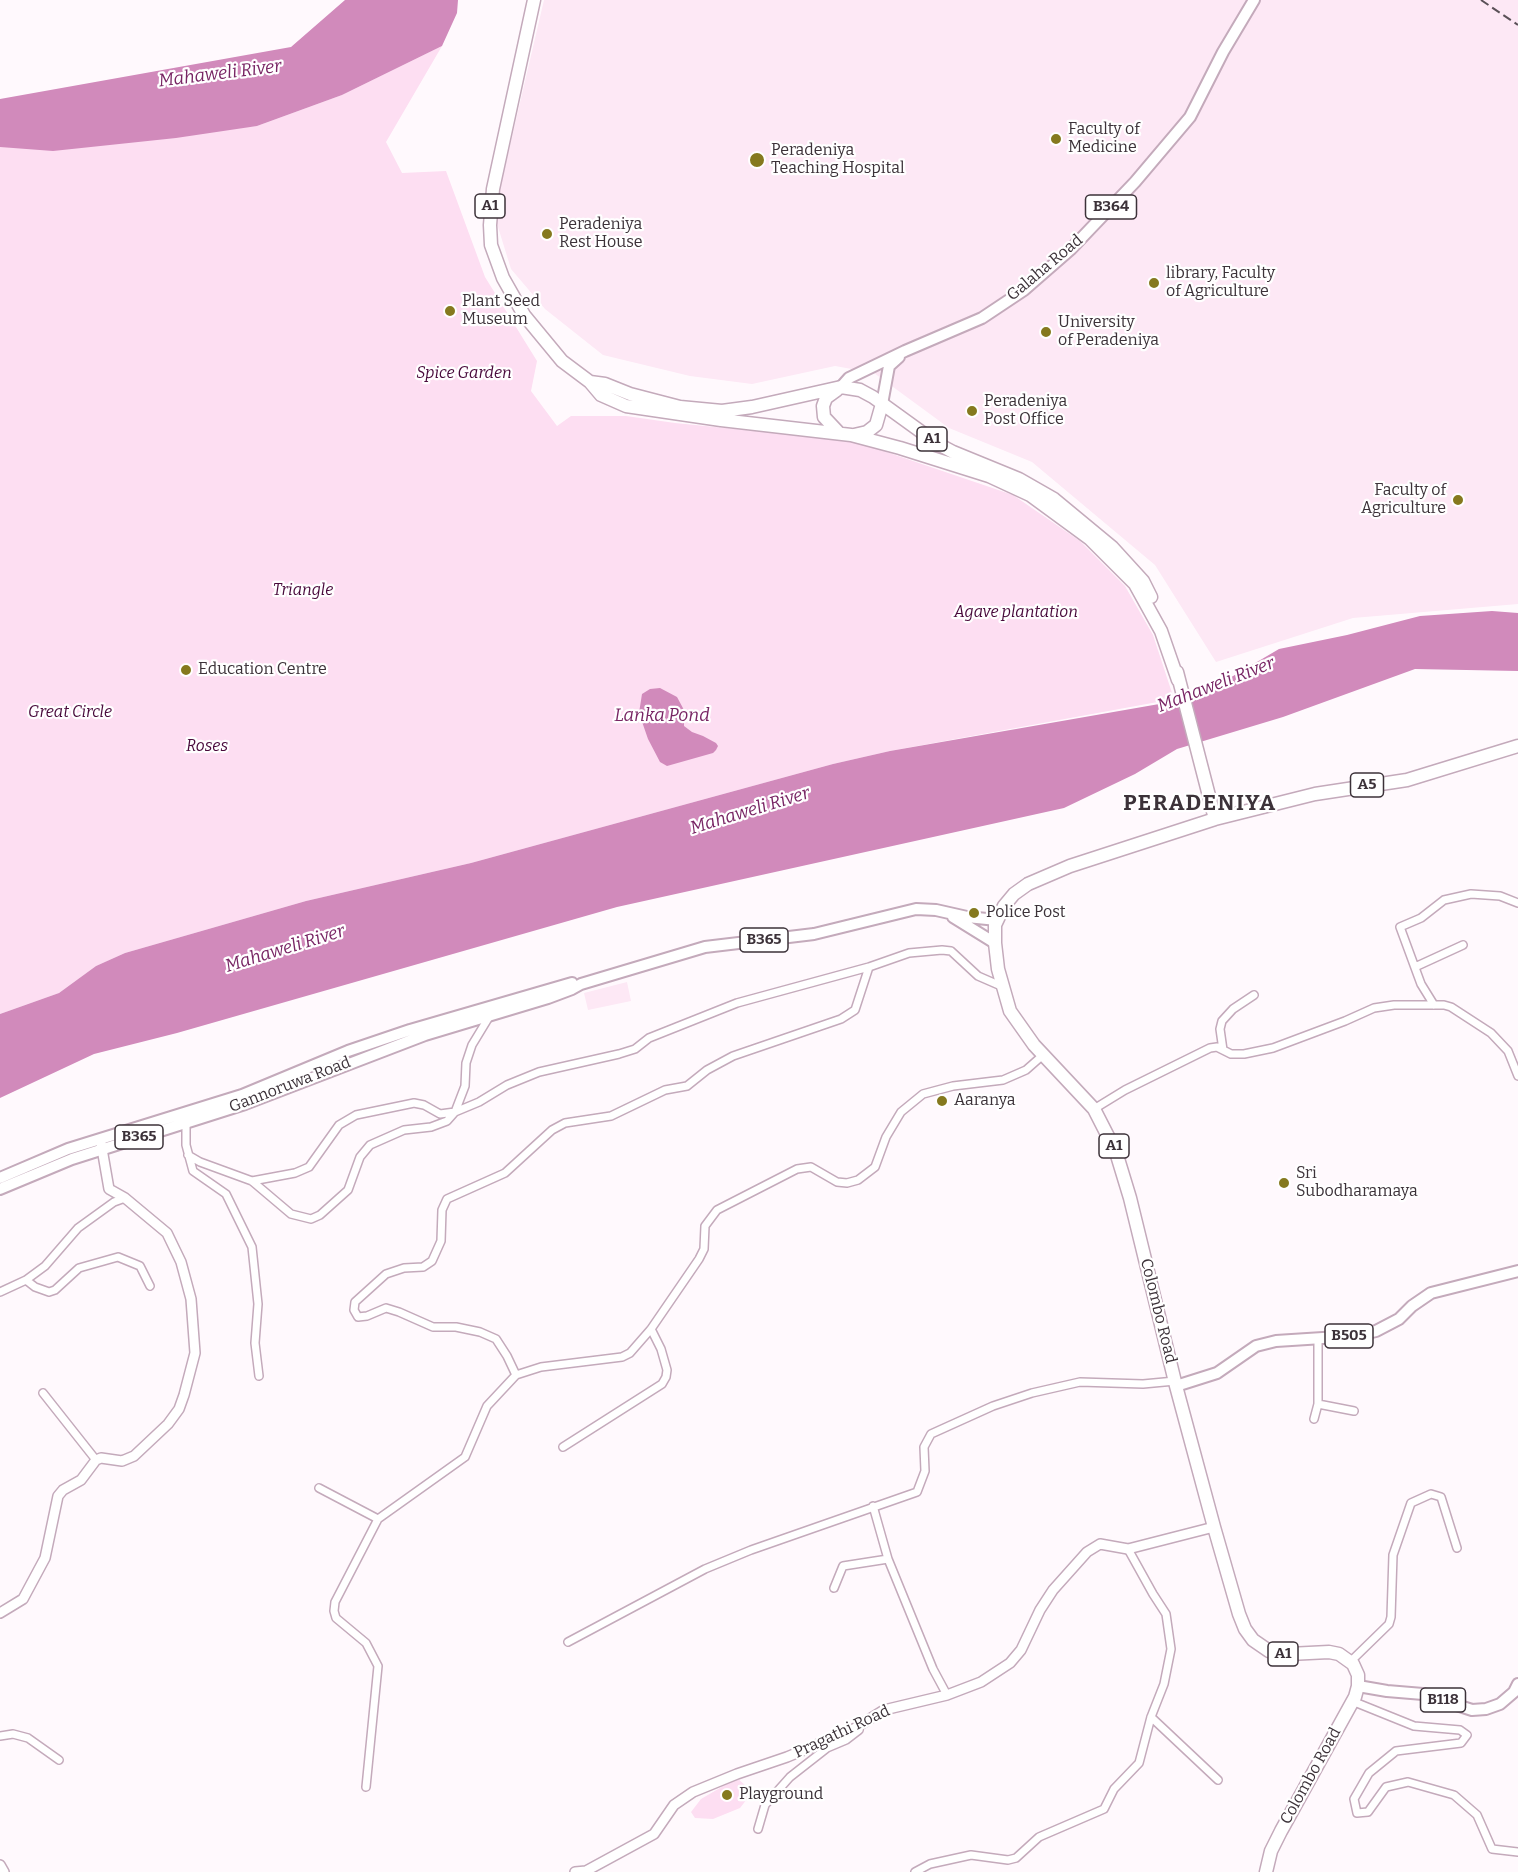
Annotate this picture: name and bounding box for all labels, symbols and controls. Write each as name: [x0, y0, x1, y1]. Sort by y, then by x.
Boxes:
water label: Mahaweli River: [157, 56, 283, 92]
place label: Faculty of Medicine: [1068, 120, 1140, 158]
marker: Faculty of Medicine: [1049, 132, 1063, 146]
place label: Peradeniya Teaching Hospital: [771, 141, 905, 179]
marker: Peradeniya Teaching Hospital: [748, 151, 766, 169]
road number: A1: [475, 194, 505, 218]
road number: B364: [1086, 195, 1136, 219]
place label: Peradeniya Rest House: [559, 215, 643, 253]
marker: Peradeniya Rest House: [540, 227, 554, 241]
street label: Galaha Road: [1003, 231, 1087, 305]
place label: library, Faculty of Agriculture: [1166, 264, 1275, 302]
marker: library, Faculty of Agriculture: [1147, 276, 1161, 290]
place label: Plant Seed Museum: [462, 292, 540, 330]
marker: Plant Seed Museum: [443, 304, 457, 318]
place label: University of Peradeniya: [1058, 313, 1159, 351]
marker: University of Peradeniya: [1039, 325, 1053, 339]
park label: Spice Garden: [416, 364, 512, 384]
place label: Peradeniya Post Office: [984, 392, 1067, 430]
marker: Peradeniya Post Office: [965, 404, 979, 418]
road number: A1: [917, 427, 947, 451]
place label: Faculty of Agriculture: [1361, 481, 1446, 519]
marker: Faculty of Agriculture: [1451, 493, 1465, 507]
park label: Triangle: [273, 581, 333, 601]
park label: Agave plantation: [954, 603, 1078, 623]
water label: Mahaweli River: [1154, 653, 1278, 717]
place label: Education Centre: [198, 660, 327, 680]
marker: Education Centre: [179, 663, 193, 677]
park label: Great Circle: [28, 703, 112, 723]
water label: Lanka Pond: [614, 705, 710, 727]
park label: Roses: [186, 737, 228, 757]
road number: A5: [1350, 773, 1384, 797]
water label: Mahaweli River: [688, 783, 812, 839]
district label: PERADENIYA: [1123, 791, 1277, 817]
place label: Police Post: [986, 903, 1066, 923]
marker: Police Post: [967, 906, 981, 920]
water label: Mahaweli River: [223, 921, 347, 977]
road number: B365: [740, 928, 788, 952]
street label: Gannoruwa Road: [227, 1053, 353, 1117]
place label: Aaranya: [954, 1091, 1016, 1111]
marker: Aaranya: [935, 1094, 949, 1108]
road number: B365: [115, 1125, 163, 1149]
road number: A1: [1099, 1134, 1129, 1158]
place label: Sri Subodharamaya: [1296, 1164, 1418, 1202]
marker: Sri Subodharamaya: [1277, 1176, 1291, 1190]
street label: Colombo Road: [1136, 1257, 1180, 1365]
road number: B505: [1325, 1324, 1373, 1348]
road number: A1: [1268, 1642, 1298, 1666]
road number: B118: [1420, 1688, 1466, 1712]
street label: Pragathi Road: [791, 1701, 893, 1763]
street label: Colombo Road: [1277, 1724, 1345, 1828]
place label: Playground: [739, 1785, 823, 1805]
marker: Playground: [720, 1788, 734, 1802]

